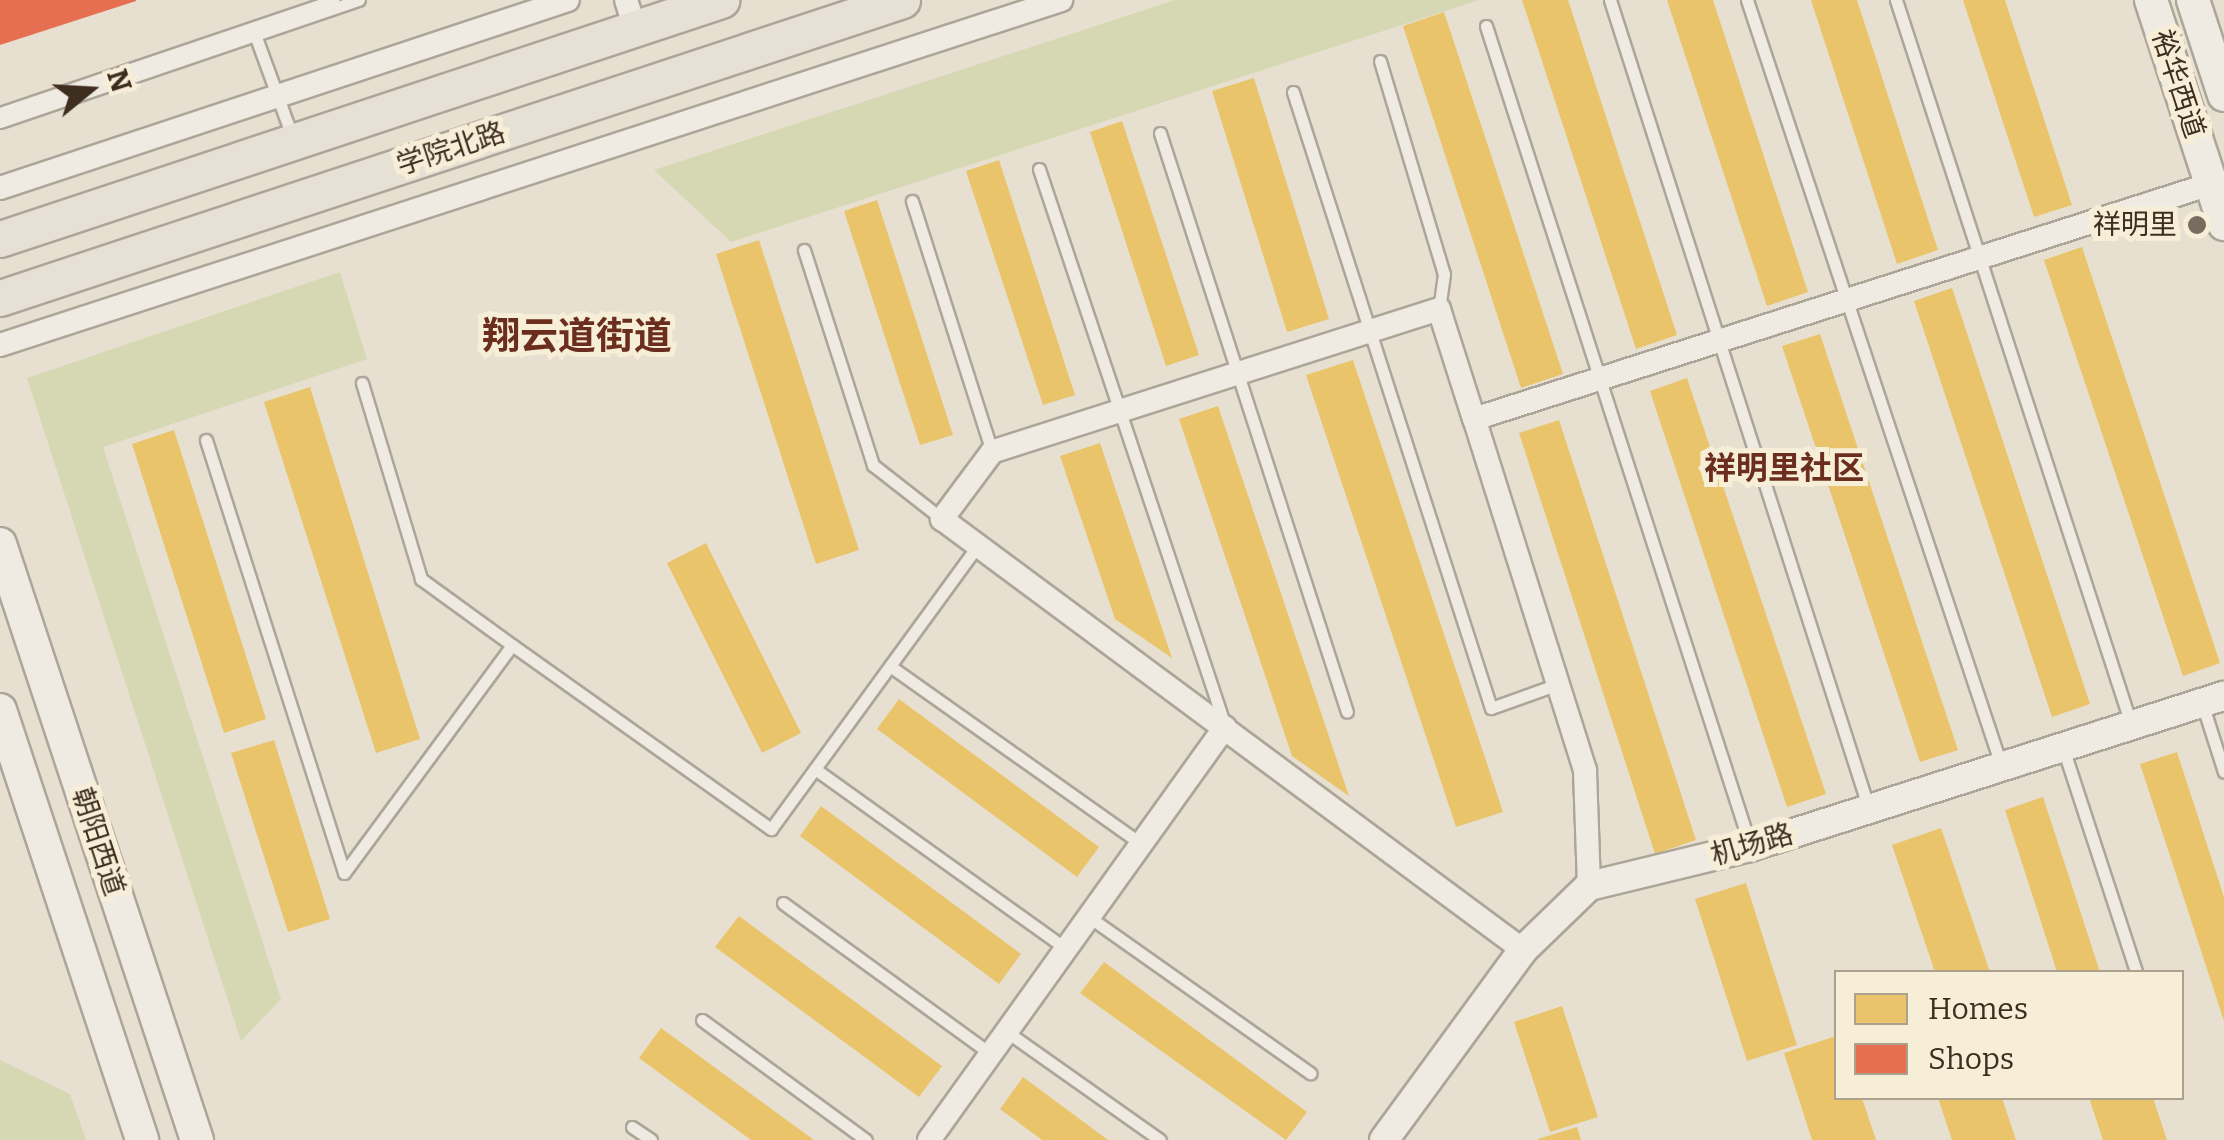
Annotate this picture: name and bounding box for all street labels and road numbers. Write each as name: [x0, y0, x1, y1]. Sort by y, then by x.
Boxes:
street label: 裕华西道: [2145, 26, 2211, 142]
street label: 学院北路: [393, 116, 509, 182]
street label: 朝阳西道: [65, 784, 131, 900]
street label: 机场路: [1707, 817, 1797, 873]

